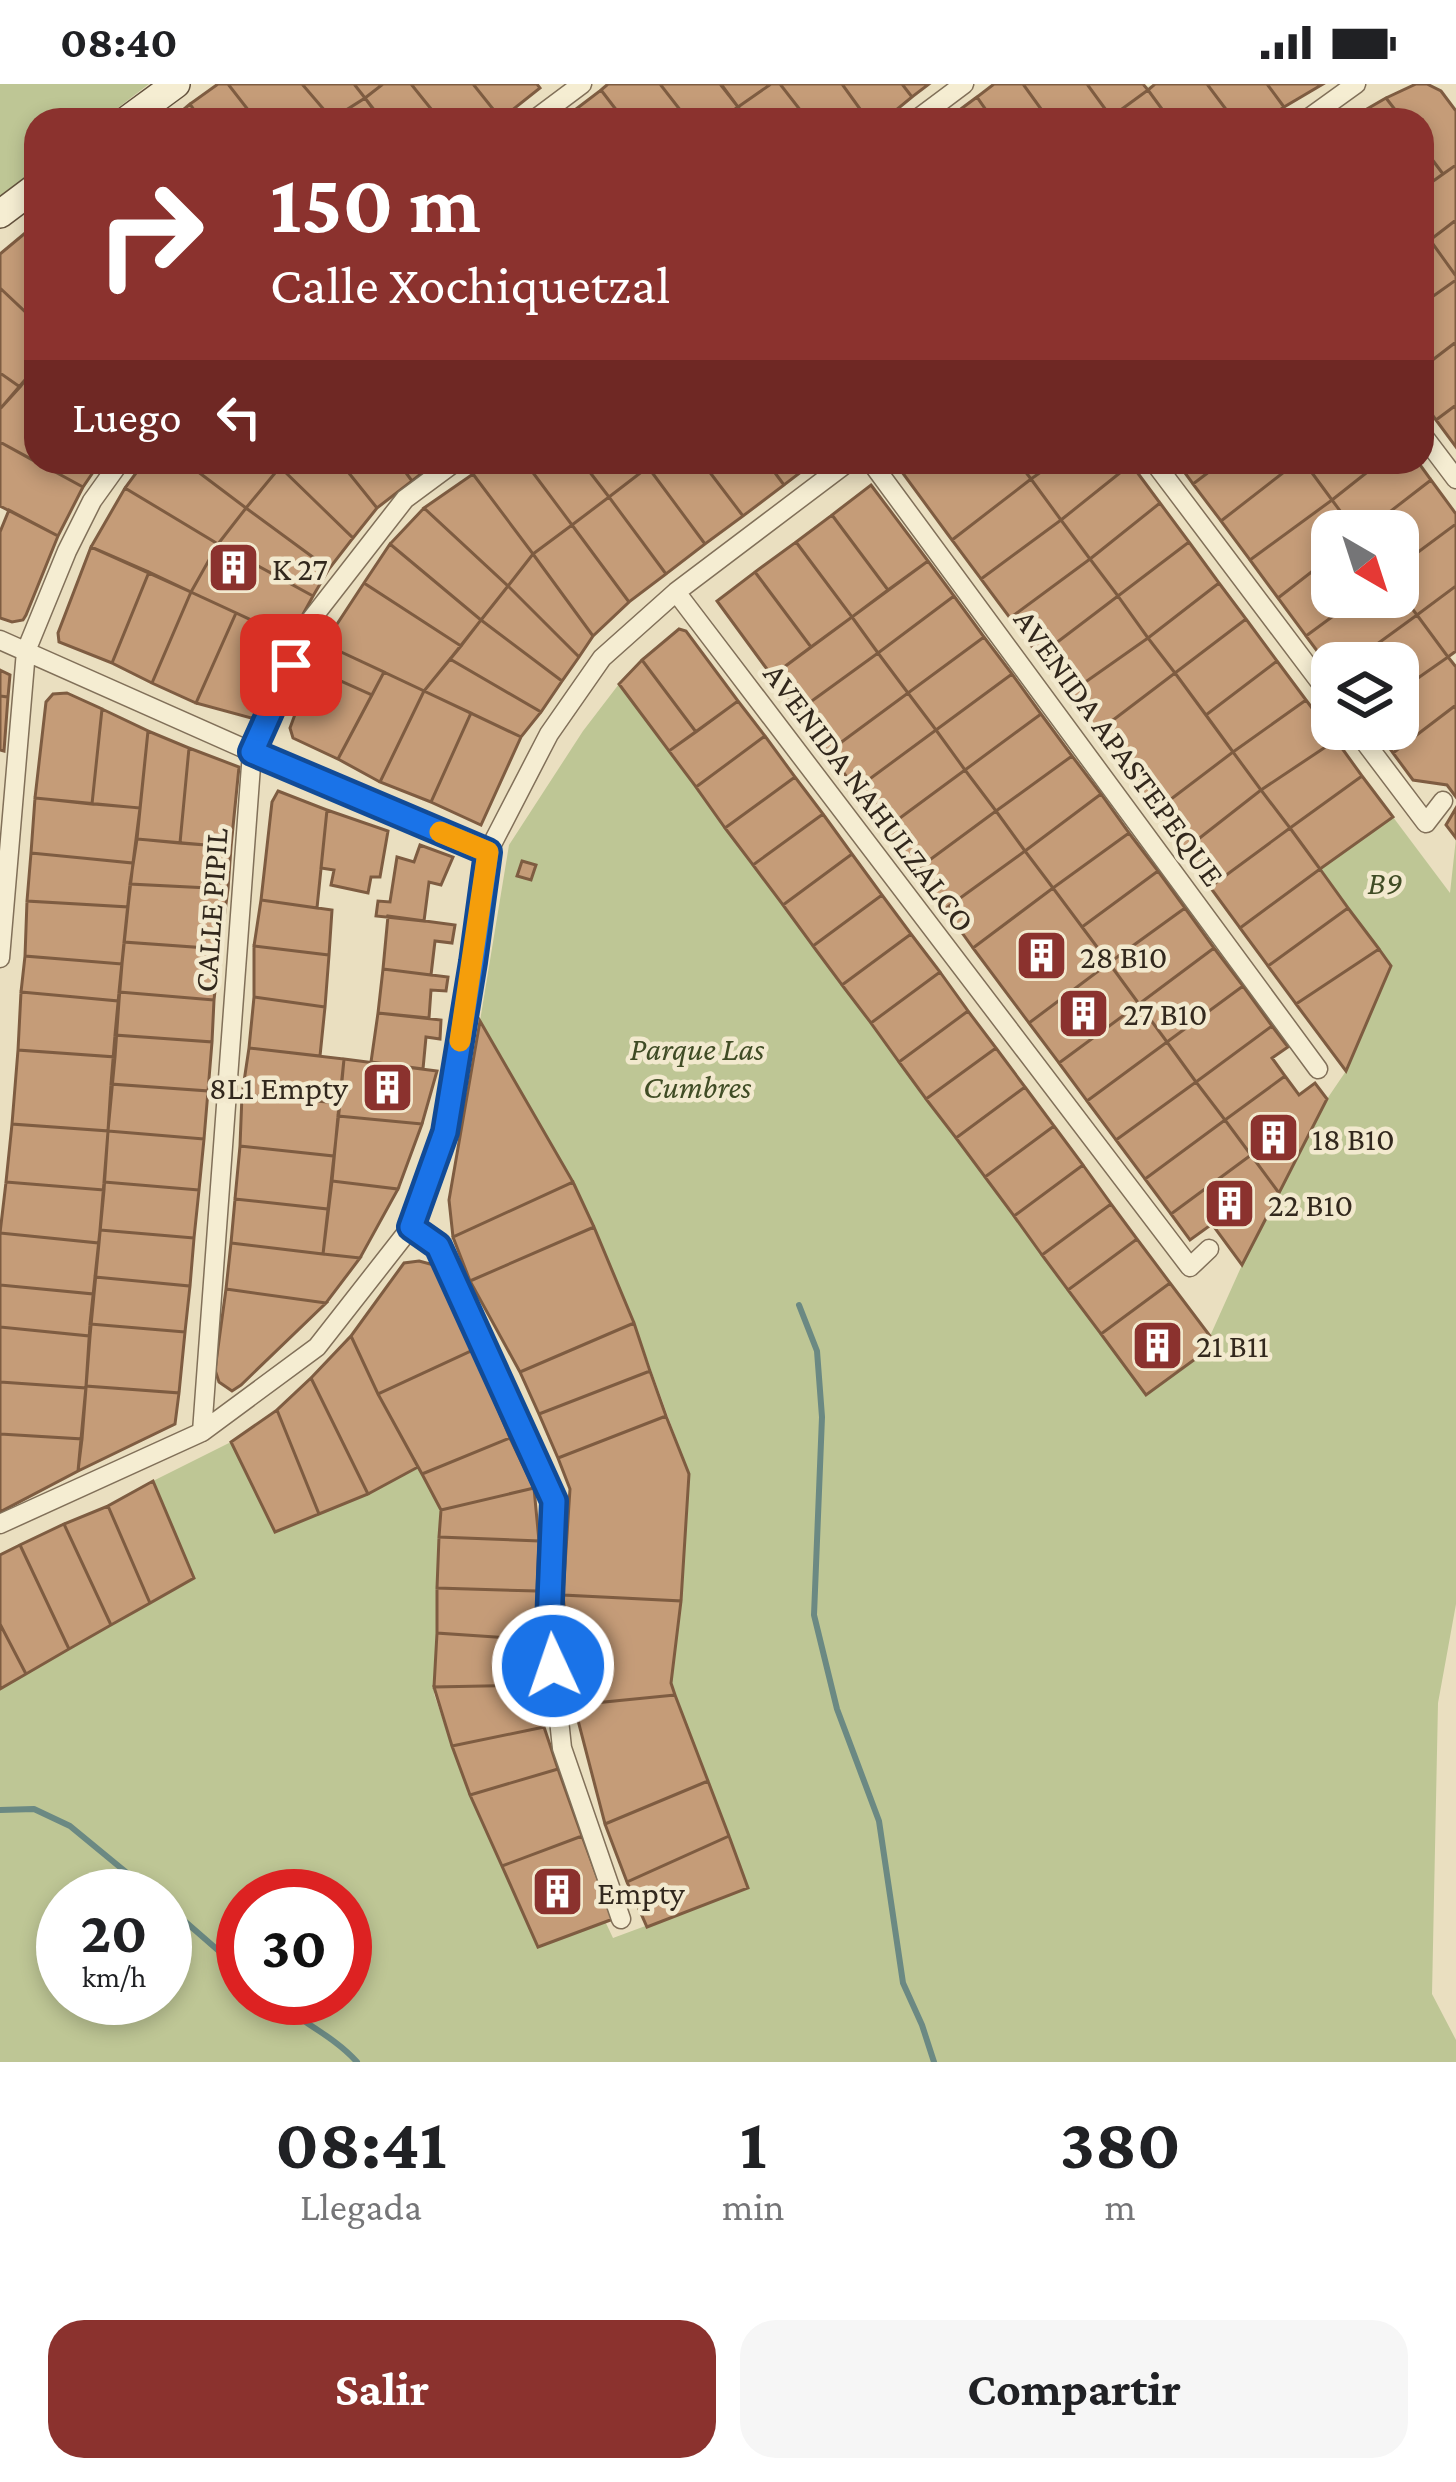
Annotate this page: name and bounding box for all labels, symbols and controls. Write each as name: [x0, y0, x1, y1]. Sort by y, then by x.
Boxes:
text: 08:40: [60, 17, 178, 67]
icon: right: [72, 156, 228, 312]
text: 150 m: [270, 157, 481, 250]
text: Calle Xochiquetzal: [270, 255, 670, 315]
icon: left: [206, 384, 272, 450]
text: Luego: [72, 392, 182, 442]
north arrow: [1311, 510, 1419, 618]
map controls: [1311, 510, 1419, 750]
building icon: K 27: [205, 540, 261, 596]
place label: K 27: [272, 550, 328, 587]
street label: AVENIDA APASTEPEQUE: [1007, 602, 1232, 893]
pin: [240, 614, 342, 716]
icon: arrive: [258, 632, 324, 698]
button: layers: [1311, 642, 1419, 750]
street label: AVENIDA NAHULZALCO: [757, 656, 983, 939]
street label: CALLE PIPIL: [186, 826, 235, 993]
park label: B9: [1368, 864, 1402, 901]
building icon: 28 B10: [1013, 928, 1069, 984]
place label: 28 B10: [1080, 938, 1167, 975]
building icon: 27 B10: [1056, 985, 1112, 1041]
place label: 27 B10: [1123, 995, 1207, 1032]
park label: Parque Las Cumbres: [630, 1030, 765, 1105]
building icon: 8L1 Empty: [359, 1059, 415, 1115]
place label: 8L1 Empty: [209, 1069, 349, 1106]
building icon: 18 B10: [1245, 1110, 1301, 1166]
place label: 18 B10: [1312, 1120, 1395, 1157]
building icon: 22 B10: [1201, 1176, 1257, 1232]
place label: 22 B10: [1268, 1186, 1353, 1223]
building icon: 21 B11: [1129, 1317, 1185, 1373]
place label: 21 B11: [1196, 1327, 1269, 1364]
position arrow: [490, 1603, 616, 1729]
building icon: Empty: [530, 1864, 586, 1920]
speed limit sign: 30: [216, 1869, 372, 2025]
place label: Empty: [597, 1874, 685, 1911]
text: 20: [80, 1898, 148, 1965]
text: km/h: [82, 1960, 146, 1993]
text: 08:41: [275, 2103, 447, 2183]
text: 1: [740, 2103, 767, 2183]
text: 380: [1060, 2103, 1181, 2183]
text: Llegada: [300, 2185, 422, 2228]
text: min: [722, 2185, 785, 2228]
text: m: [1105, 2185, 1136, 2228]
button: Salir: [48, 2320, 716, 2458]
button: Compartir: [740, 2320, 1408, 2458]

